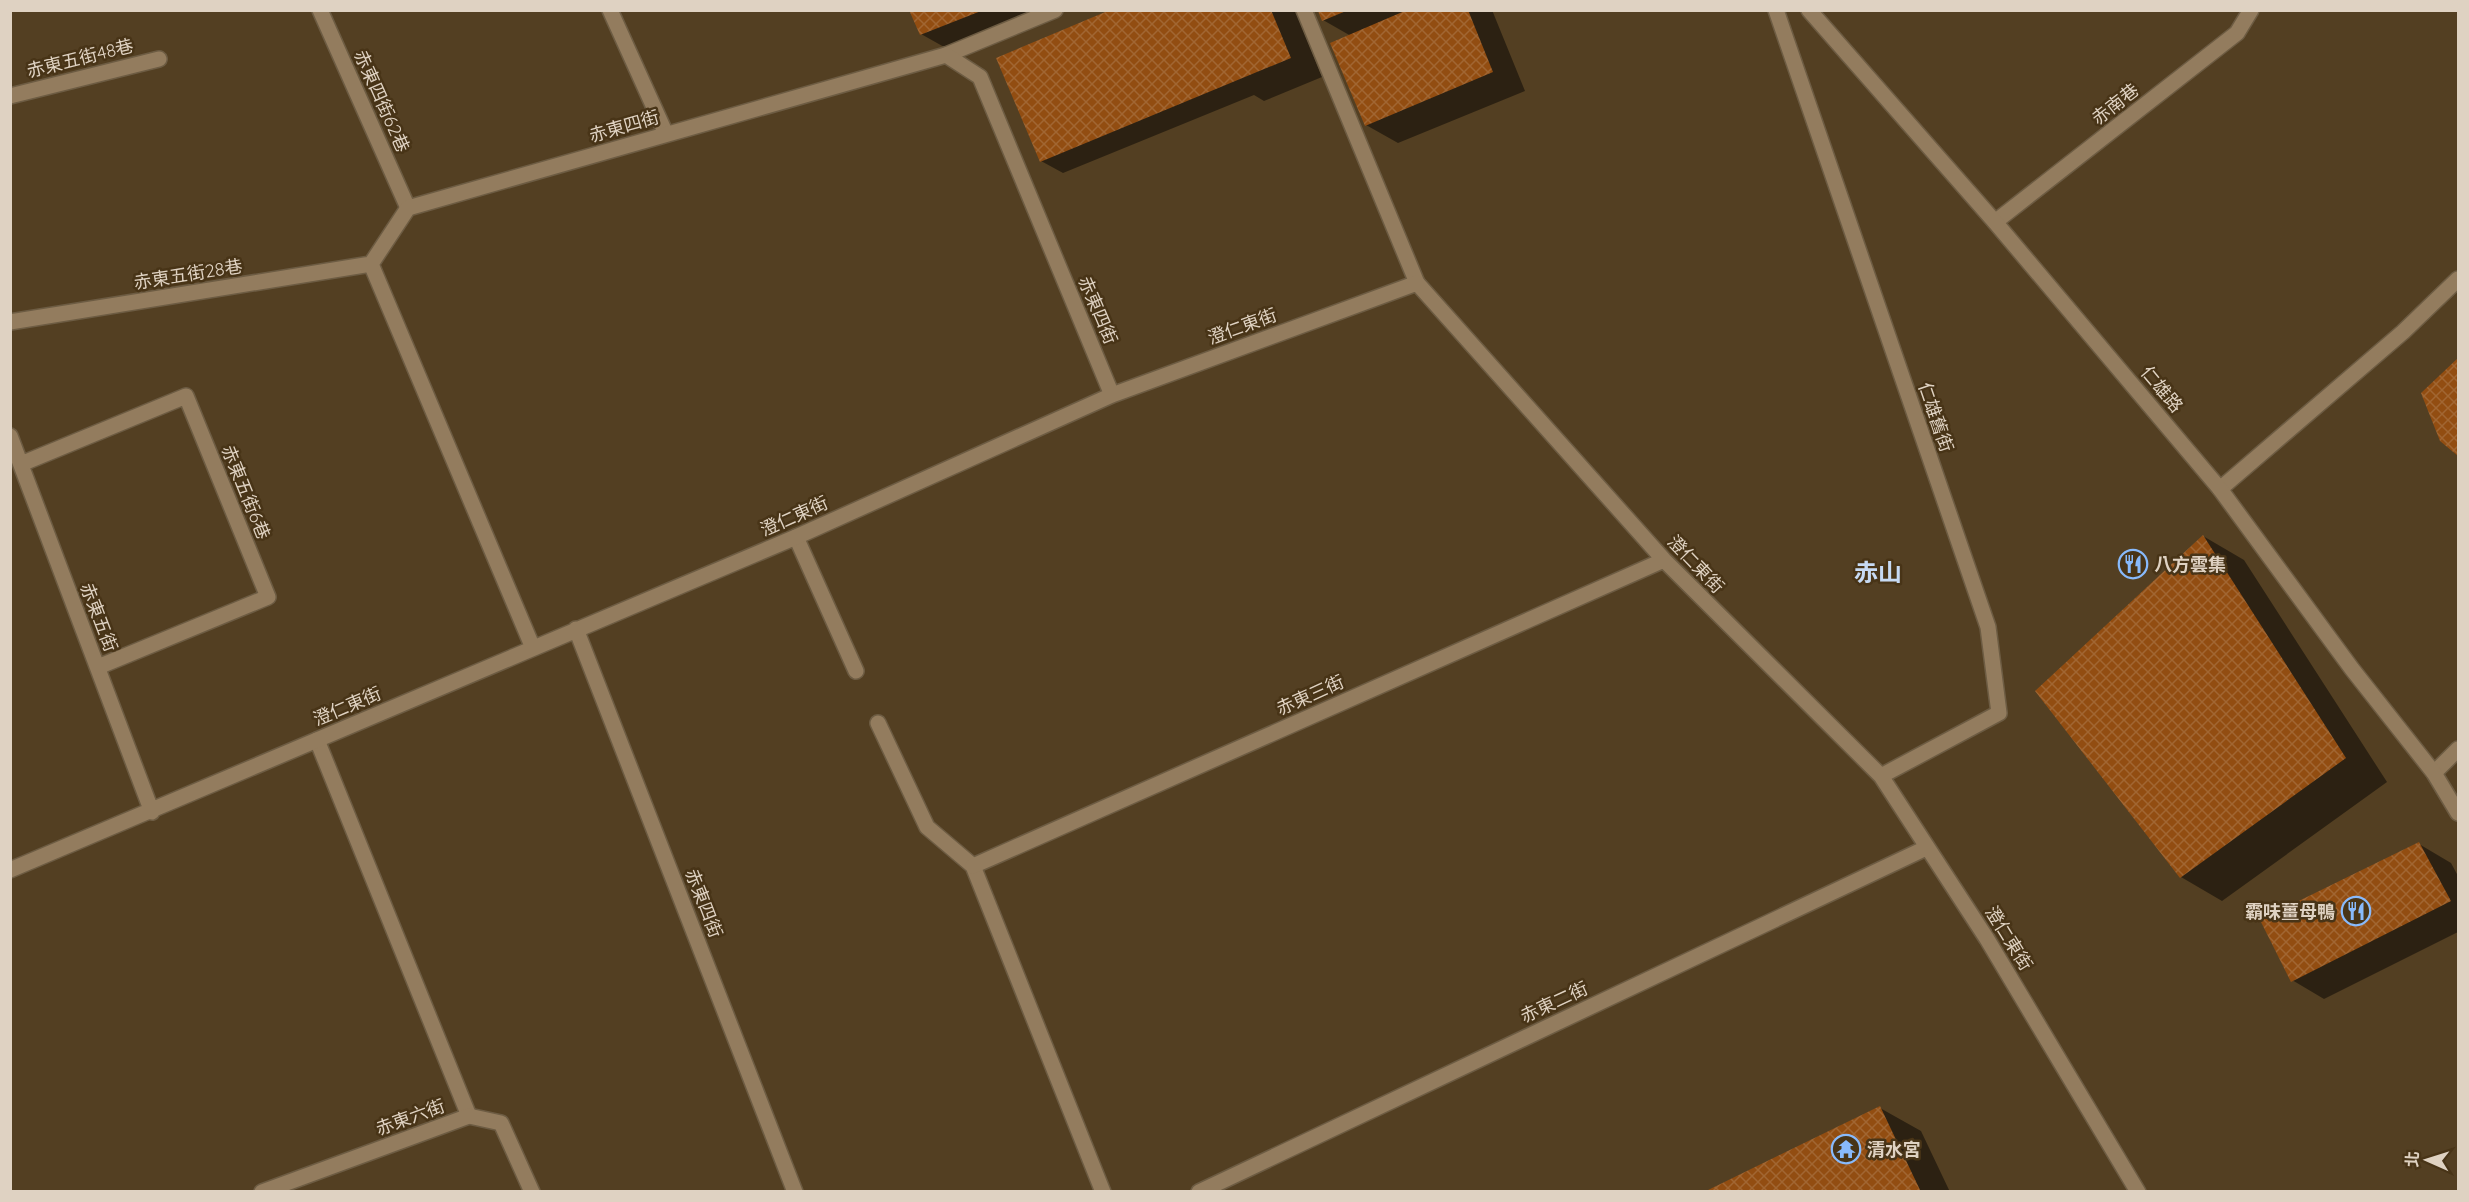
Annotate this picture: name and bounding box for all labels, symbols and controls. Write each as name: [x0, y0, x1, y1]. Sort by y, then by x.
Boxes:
street label: 赤東五街48巷: [24, 34, 136, 82]
street label: 赤東四街62巷: [349, 46, 415, 156]
street label: 赤南巷: [2087, 78, 2143, 130]
street label: 赤東四街: [586, 105, 662, 147]
street label: 赤東五街28巷: [132, 254, 244, 294]
street label: 赤東四街: [1073, 272, 1123, 348]
street label: 澄仁東街: [1204, 303, 1280, 349]
street label: 仁雄路: [2136, 361, 2188, 417]
street label: 仁雄舊街: [1913, 379, 1959, 455]
street label: 赤東五街6巷: [217, 441, 275, 543]
street label: 澄仁東街: [756, 491, 832, 541]
street label: 澄仁東街: [1663, 530, 1729, 598]
restaurant icon: 八方雲集: [2117, 548, 2149, 580]
place label: 八方雲集: [2154, 553, 2226, 576]
district label: 赤山: [1854, 557, 1902, 587]
street label: 赤東五街: [75, 579, 123, 655]
street label: 赤東三街: [1272, 670, 1348, 720]
street label: 澄仁東街: [309, 681, 385, 731]
street label: 赤東四街: [680, 865, 728, 941]
restaurant icon: 霸味薑母鴨: [2340, 895, 2372, 927]
place label: 霸味薑母鴨: [2245, 900, 2335, 923]
street label: 澄仁東街: [1980, 901, 2038, 975]
street label: 赤東二街: [1517, 976, 1591, 1028]
street label: 赤東六街: [372, 1094, 448, 1140]
north arrow: [2397, 1130, 2457, 1190]
temple icon: 清水宮: [1830, 1133, 1862, 1165]
place label: 清水宮: [1867, 1138, 1921, 1161]
text: 北: [2402, 1151, 2422, 1168]

